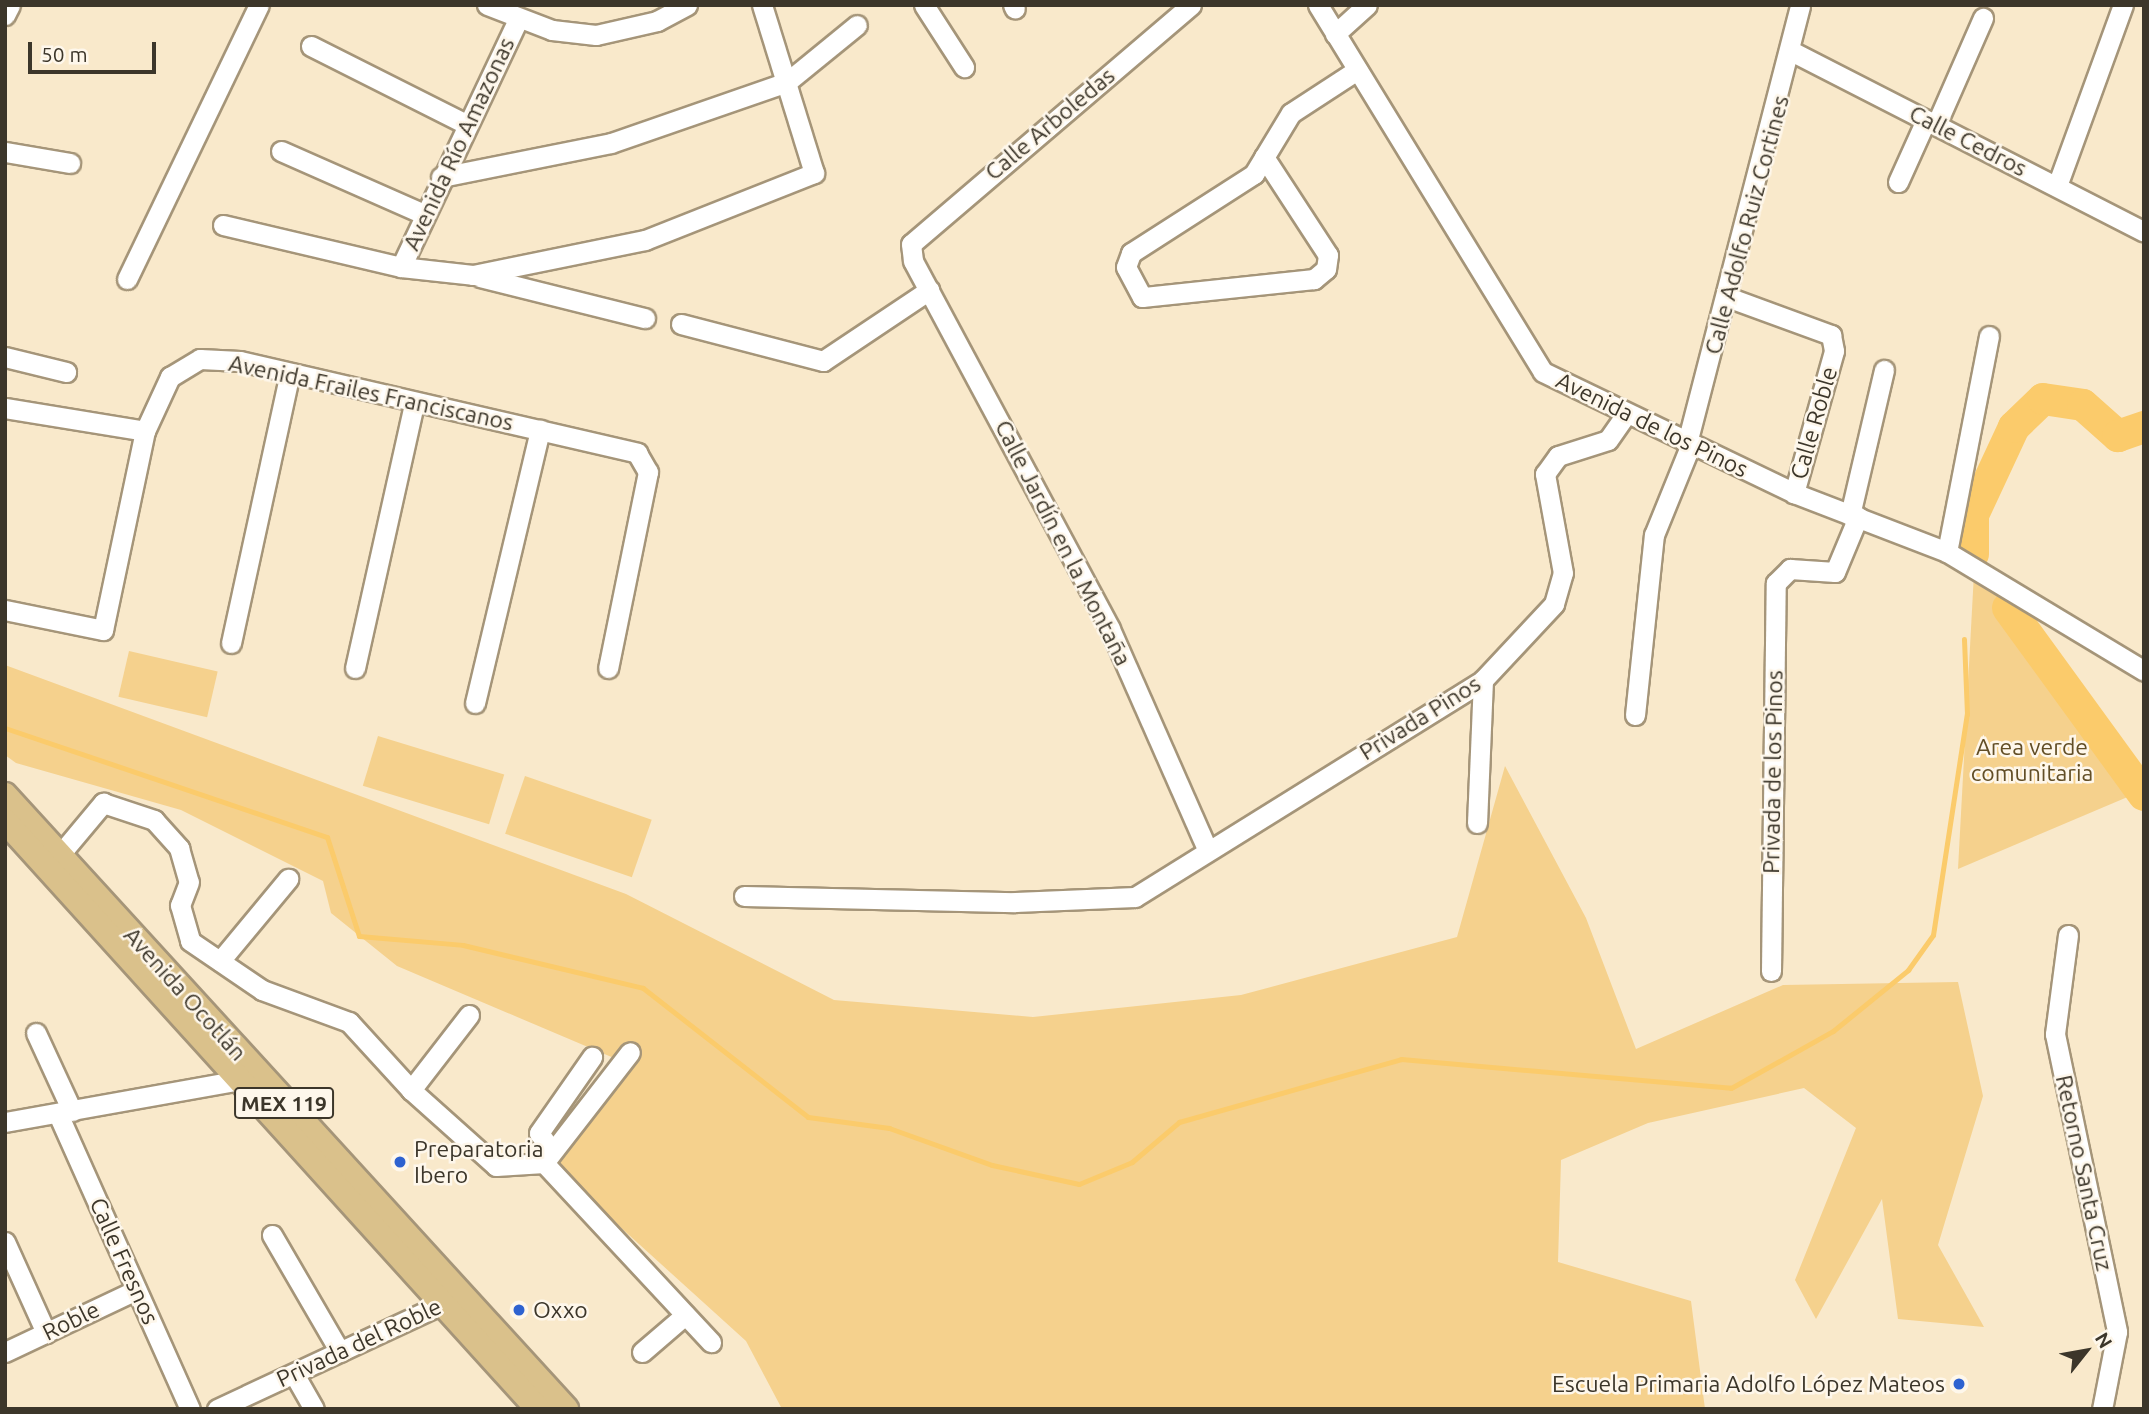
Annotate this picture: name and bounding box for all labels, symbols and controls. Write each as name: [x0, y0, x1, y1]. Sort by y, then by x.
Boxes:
scale bar: [32, 28, 159, 72]
street label: Avenida Río Amazonas: [398, 33, 520, 255]
text: 50 m: [41, 42, 88, 66]
street label: Calle Arboledas: [980, 62, 1120, 186]
street label: Calle Adolfo Ruiz Cortines: [1699, 93, 1795, 357]
street label: Calle Cedros: [1905, 100, 2031, 182]
street label: Avenida Frailes Franciscanos: [226, 349, 516, 437]
street label: Calle Roble: [1785, 364, 1843, 482]
street label: Avenida de los Pinos: [1552, 367, 1752, 483]
street label: Calle Jardín en la Montaña: [989, 416, 1137, 670]
street label: Privada Pinos: [1354, 670, 1486, 766]
street label: Privada de los Pinos: [1757, 670, 1789, 874]
park label: Area verde comunitaria: [1971, 733, 2093, 787]
street label: Avenida Ocotlán: [118, 922, 252, 1066]
street label: Retorno Santa Cruz: [2050, 1072, 2118, 1274]
road number: MEX 119: [233, 1086, 335, 1120]
place label: Preparatoria Ibero: [414, 1135, 544, 1189]
marker: Preparatoria Ibero: [392, 1154, 408, 1170]
street label: Calle Fresnos: [84, 1193, 164, 1329]
street label: Privada del Roble: [272, 1293, 446, 1393]
street label: Roble: [38, 1295, 104, 1347]
place label: Oxxo: [533, 1296, 588, 1324]
marker: Oxxo: [511, 1302, 527, 1318]
north arrow: [2051, 1316, 2121, 1386]
text: N: [2091, 1328, 2117, 1352]
place label: Escuela Primaria Adolfo López Mateos: [1552, 1370, 1945, 1398]
marker: Escuela Primaria Adolfo López Mateos: [1951, 1376, 1967, 1392]

